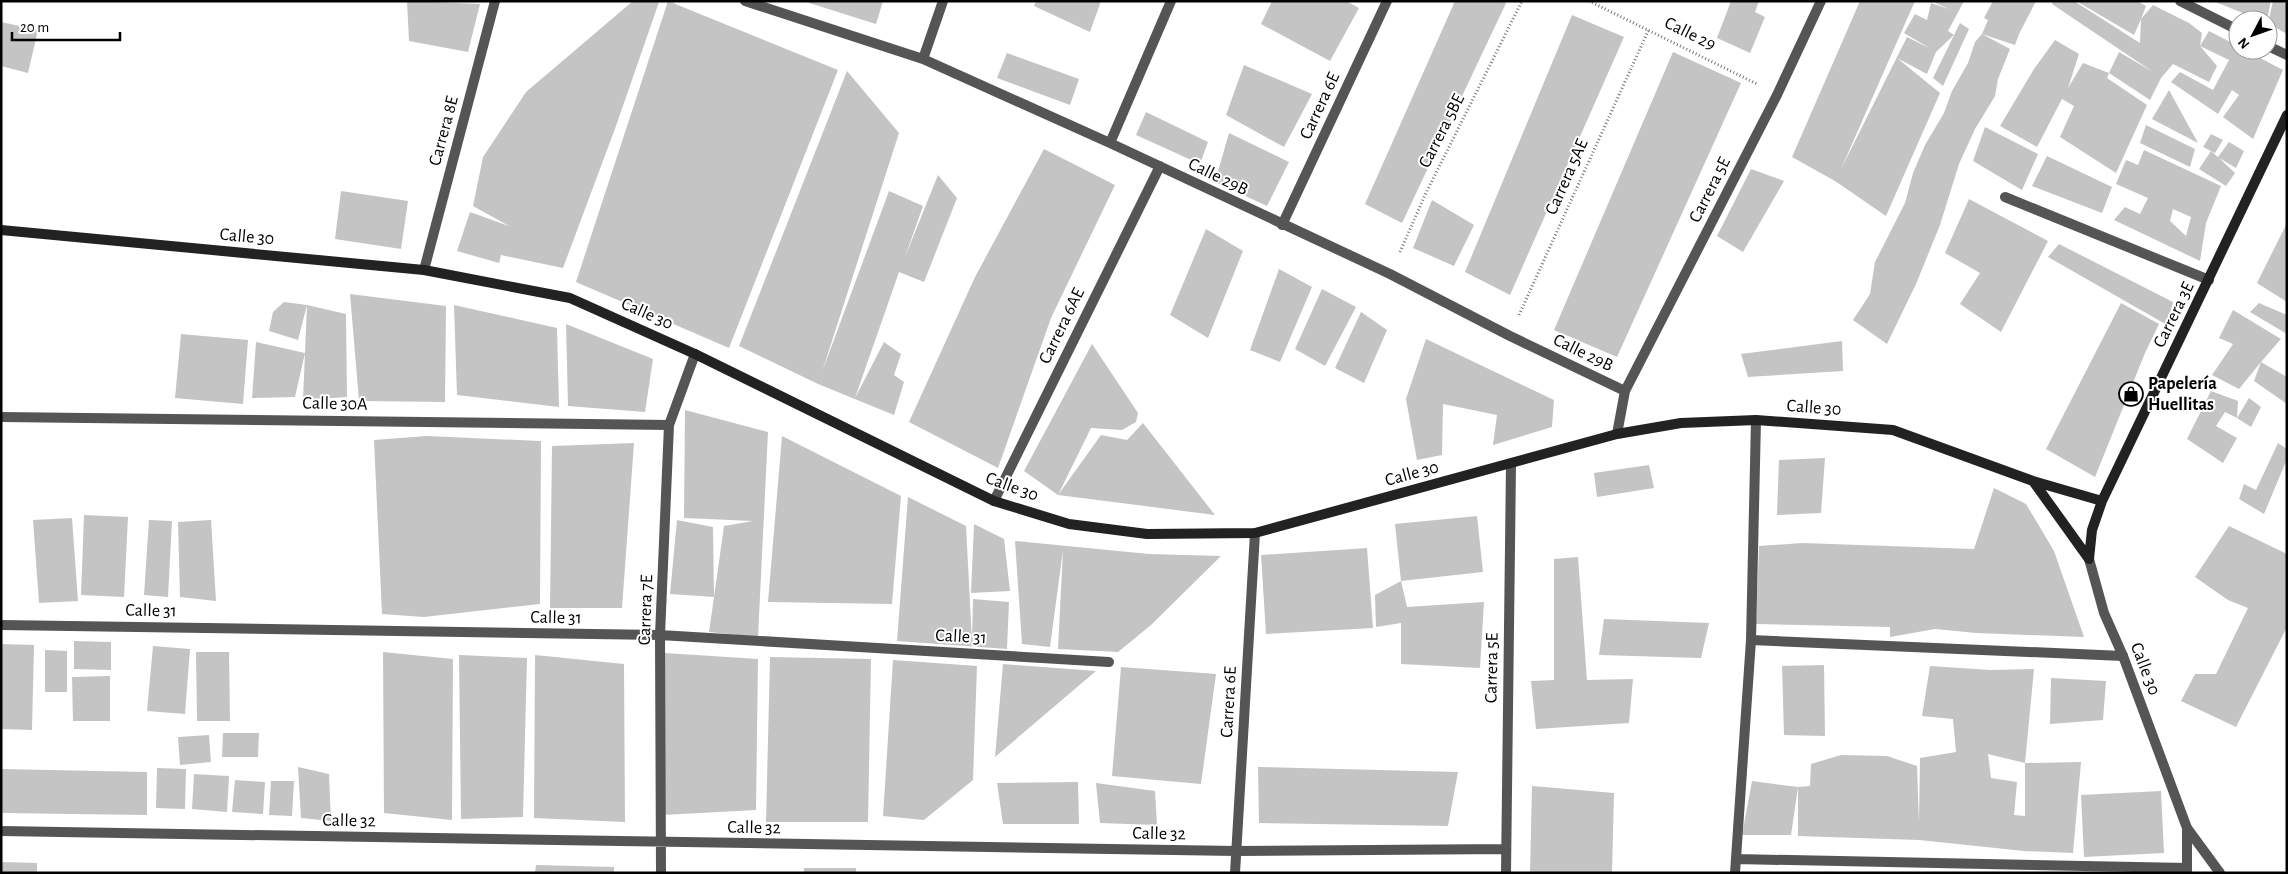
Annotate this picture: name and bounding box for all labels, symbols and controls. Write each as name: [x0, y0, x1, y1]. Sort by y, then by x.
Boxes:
scale bar: [12, 10, 120, 42]
north arrow: [2228, 10, 2278, 60]
street label: Calle 29: [1662, 14, 1718, 54]
text: 20 m: [20, 20, 49, 35]
text: N: [2235, 35, 2252, 51]
street label: Carrera 6E: [1297, 70, 1343, 142]
street label: Carrera 5BE: [1416, 91, 1468, 171]
street label: Carrera 8E: [426, 94, 462, 168]
street label: Carrera 5AE: [1542, 136, 1592, 218]
street label: Carrera 5E: [1686, 154, 1734, 226]
street label: Calle 29B: [1185, 155, 1251, 199]
street label: Calle 30: [219, 226, 275, 248]
street label: Carrera 3E: [2150, 279, 2198, 351]
street label: Carrera 6AE: [1036, 285, 1088, 367]
street label: Calle 30: [618, 295, 676, 333]
street label: Calle 29B: [1550, 331, 1616, 375]
place label: Papelería Huellitas: [2148, 375, 2217, 414]
shop icon: Papelería Huellitas: [2118, 381, 2144, 407]
street label: Calle 30A: [302, 394, 368, 414]
street label: Calle 30: [1786, 397, 1842, 419]
street label: Calle 30: [1383, 458, 1441, 490]
street label: Calle 30: [983, 469, 1041, 505]
street label: Carrera 7E: [636, 574, 656, 646]
street label: Calle 31: [125, 602, 177, 620]
street label: Calle 31: [530, 609, 582, 627]
street label: Calle 31: [935, 627, 987, 647]
street label: Carrera 5E: [1482, 632, 1502, 703]
street label: Calle 30: [2127, 640, 2163, 698]
street label: Carrera 6E: [1218, 666, 1240, 738]
street label: Calle 32: [322, 812, 376, 830]
street label: Calle 32: [727, 819, 781, 837]
street label: Calle 32: [1132, 825, 1186, 843]

